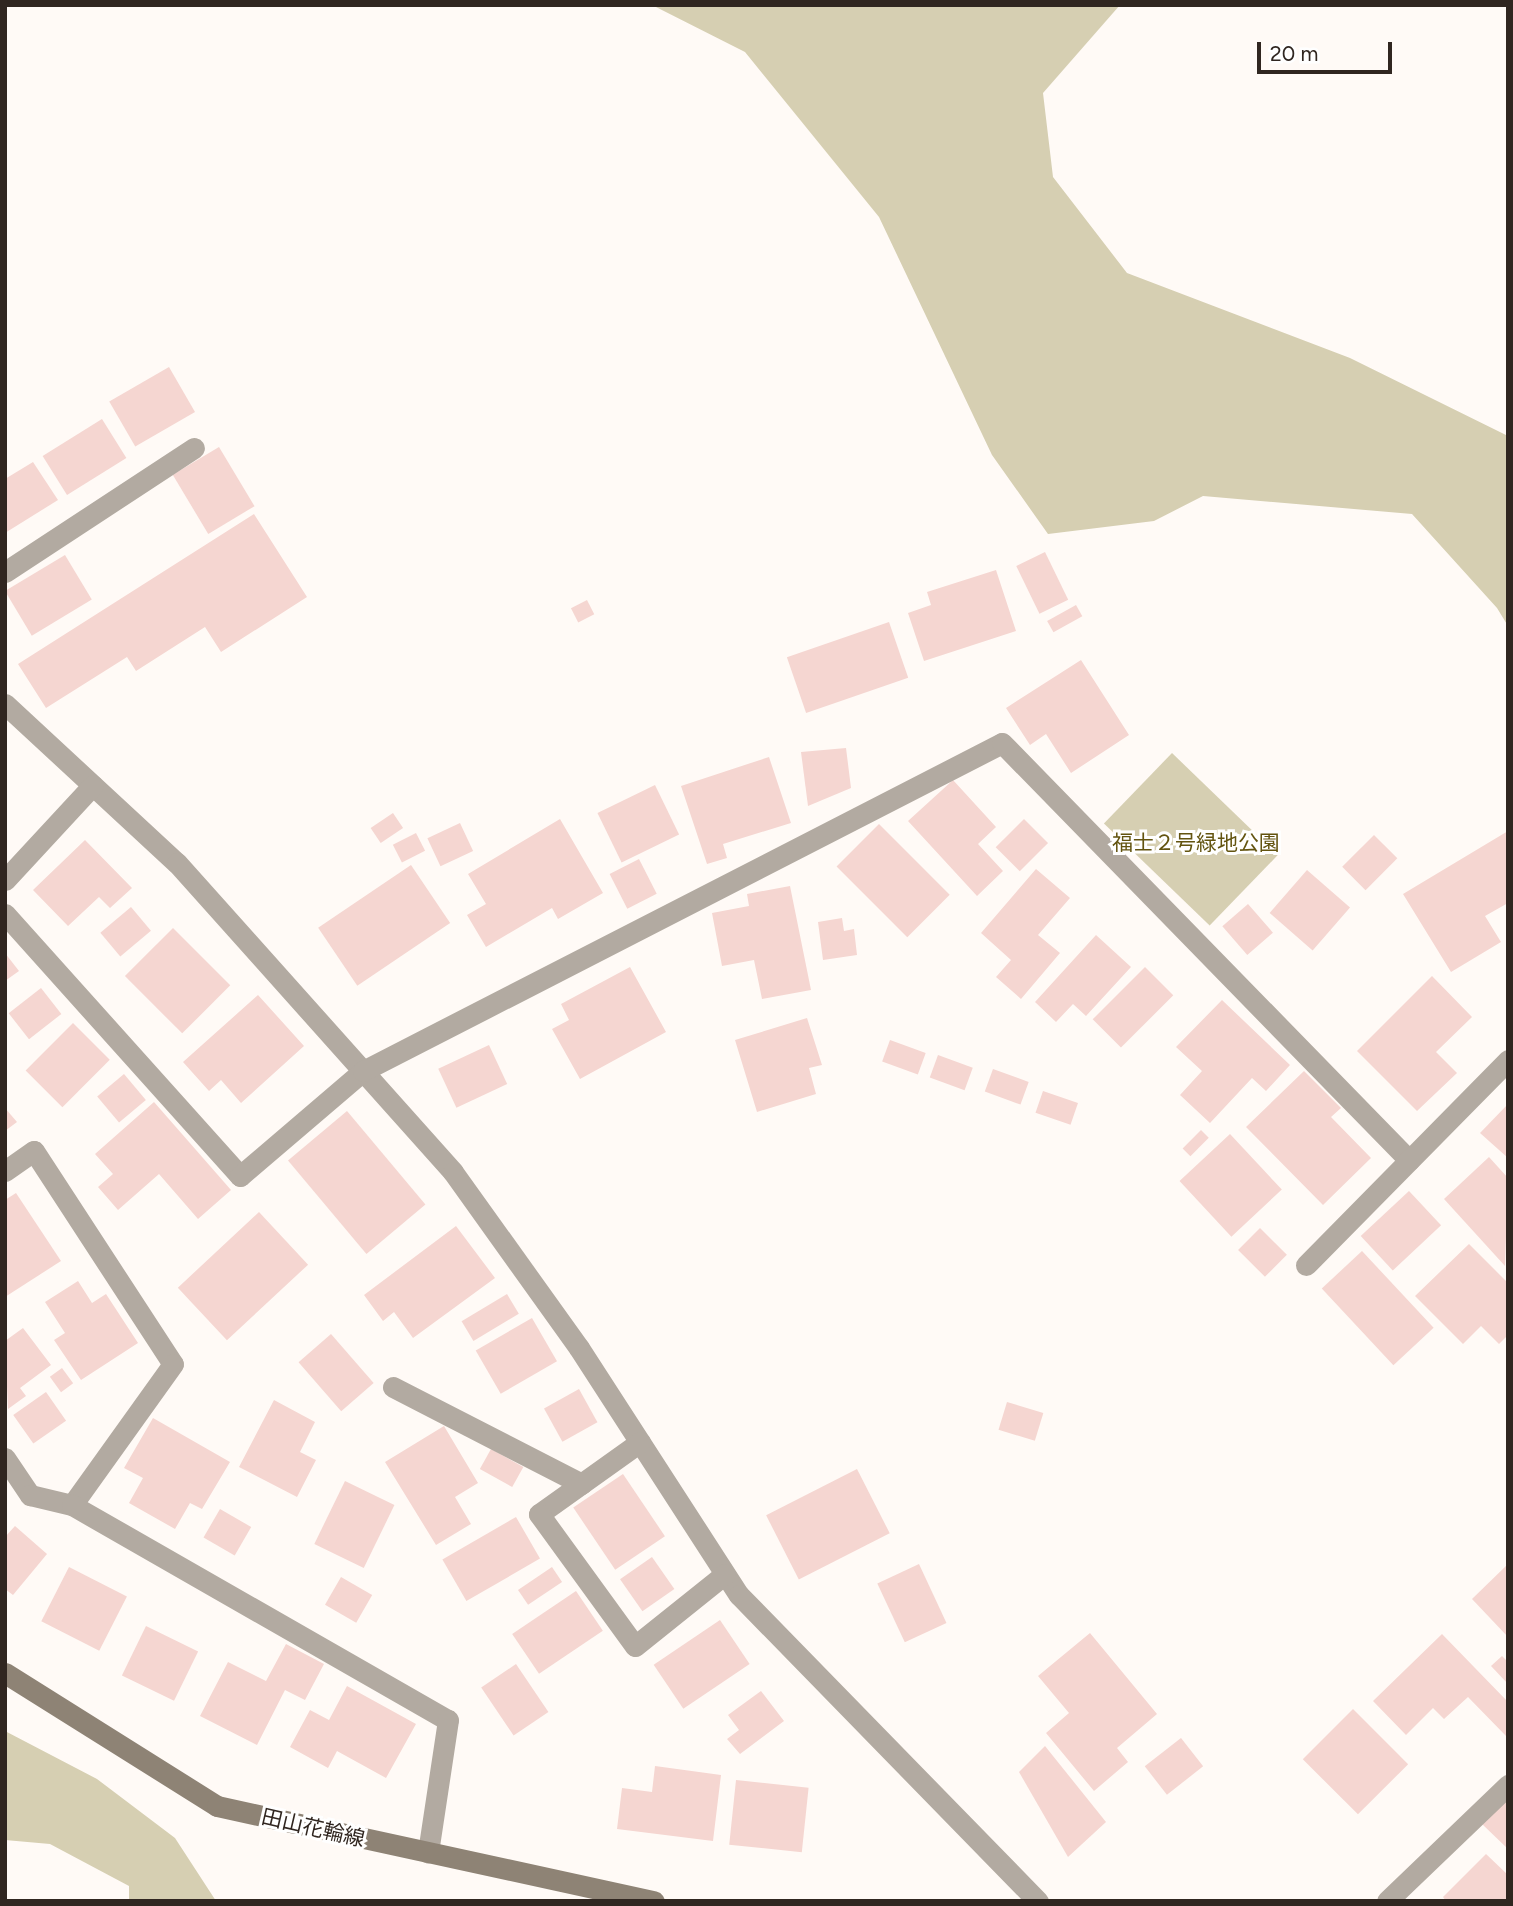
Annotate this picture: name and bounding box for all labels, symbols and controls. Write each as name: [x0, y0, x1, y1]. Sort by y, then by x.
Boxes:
scale bar: [1261, 28, 1396, 72]
text: 20 m: [1270, 41, 1318, 66]
park label: 福士２号緑地公園: [1112, 830, 1280, 856]
street label: 田山花輪線: [259, 1804, 367, 1852]

